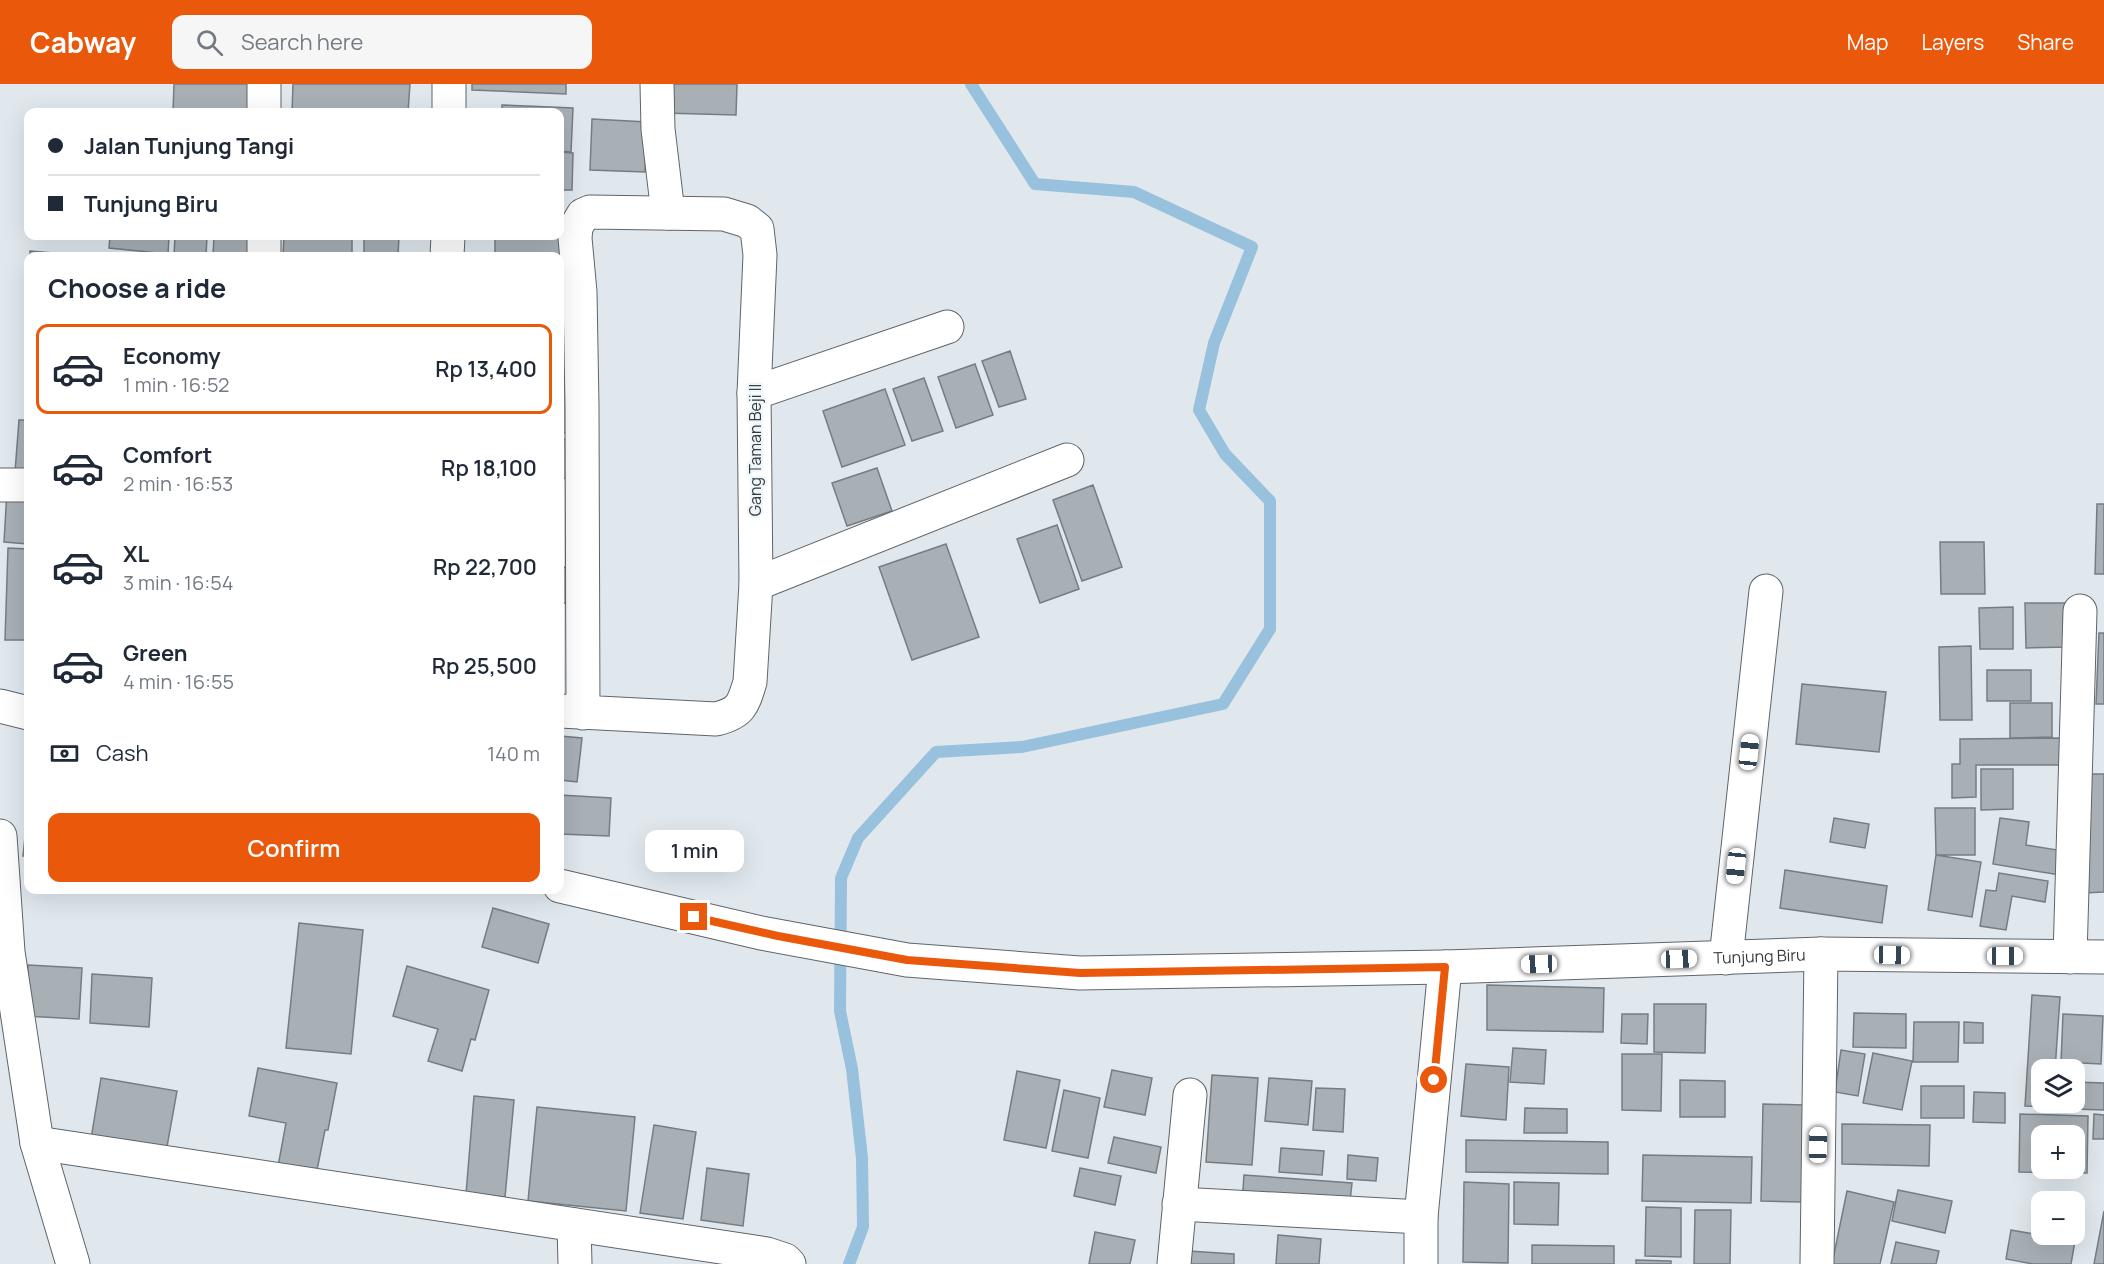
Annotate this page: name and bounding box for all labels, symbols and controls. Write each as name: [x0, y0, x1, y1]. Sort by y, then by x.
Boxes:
search box: [172, 15, 592, 69]
text: Cabway: [30, 23, 136, 61]
icon: search: [193, 26, 226, 59]
text: Search here: [241, 27, 363, 57]
text: Map: [1847, 28, 1888, 56]
text: Layers: [1921, 28, 1984, 56]
text: Share: [2017, 28, 2074, 56]
text: Jalan Tunjung Tangi: [84, 131, 294, 161]
text: Tunjung Biru: [84, 189, 218, 219]
text: Choose a ride: [48, 269, 226, 306]
text: Economy: [123, 341, 221, 371]
icon: car: [51, 342, 105, 396]
text: Rp 13,400: [435, 354, 537, 384]
text: 1 min · 16:52: [123, 371, 229, 398]
street label: Gang Taman Beji II: [744, 384, 766, 516]
text: Comfort: [123, 440, 212, 470]
icon: car: [51, 441, 105, 495]
text: Rp 18,100: [441, 453, 537, 483]
text: 2 min · 16:53: [123, 470, 233, 497]
text: XL: [123, 539, 149, 569]
icon: car: [51, 540, 105, 594]
text: Rp 22,700: [433, 552, 537, 582]
text: 3 min · 16:54: [123, 569, 234, 596]
text: Green: [123, 638, 188, 668]
icon: car: [51, 639, 105, 693]
text: Rp 25,500: [432, 651, 537, 681]
text: 4 min · 16:55: [123, 668, 234, 695]
car: [1738, 733, 1760, 771]
icon: cash: [48, 737, 81, 770]
text: Cash: [96, 738, 149, 768]
text: 140 m: [487, 740, 540, 767]
button: Confirm: [48, 813, 540, 882]
callout: 1 min: [644, 830, 744, 872]
text: 1 min: [671, 837, 718, 864]
car: [1725, 847, 1747, 885]
route end: [680, 903, 707, 930]
street label: Tunjung Biru: [1713, 944, 1806, 969]
car: [1874, 946, 1910, 964]
car: [1987, 947, 2023, 965]
car: [1661, 949, 1697, 969]
car: [1521, 954, 1557, 974]
map controls: [2031, 1059, 2085, 1245]
button: layers: [2031, 1059, 2085, 1113]
route start: [1420, 1066, 1447, 1093]
button: +: [2031, 1125, 2085, 1179]
car: [1809, 1127, 1827, 1163]
button: −: [2031, 1191, 2085, 1245]

